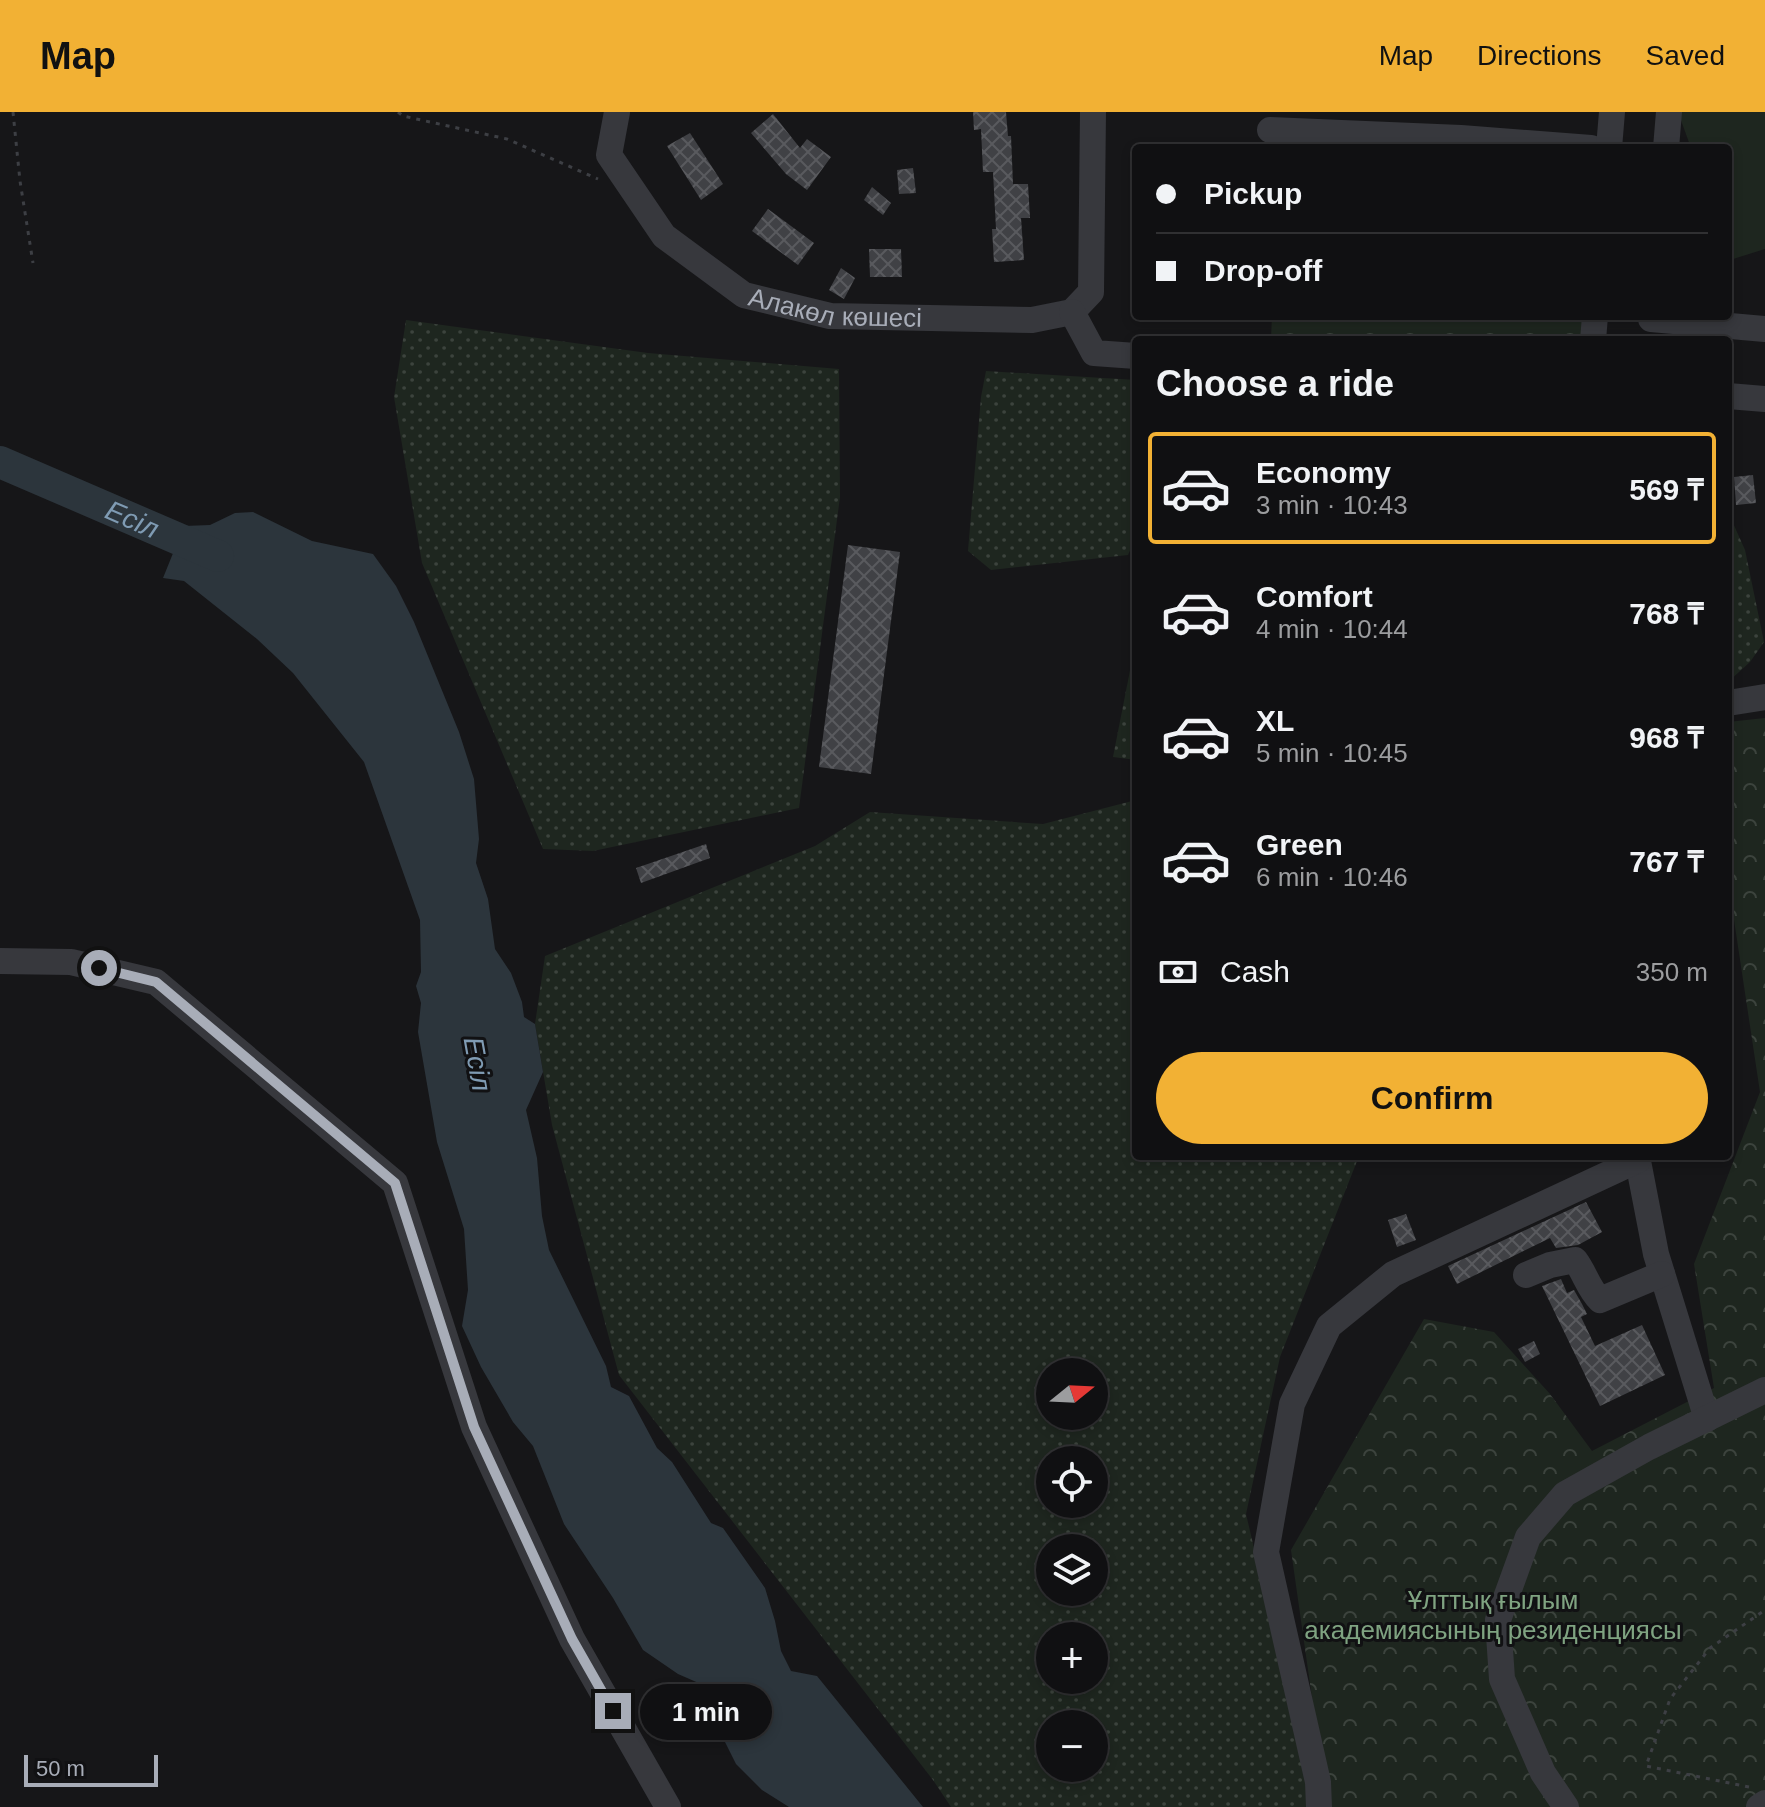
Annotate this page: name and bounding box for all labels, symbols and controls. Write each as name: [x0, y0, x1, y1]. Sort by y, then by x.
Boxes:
text: Map: [40, 35, 116, 77]
text: Map: [1379, 40, 1433, 71]
text: Directions: [1477, 40, 1602, 71]
text: Saved: [1646, 40, 1725, 71]
text: Pickup: [1204, 177, 1302, 210]
text: Drop-off: [1204, 254, 1322, 287]
street label: Алакөл көшесі: [746, 282, 922, 333]
text: Choose a ride: [1156, 363, 1394, 404]
icon: car: [1160, 452, 1232, 524]
text: Economy: [1256, 456, 1391, 489]
text: 569 ₸: [1629, 473, 1704, 506]
text: 3 min · 10:43: [1256, 490, 1408, 520]
water label: Есіл: [101, 494, 163, 545]
icon: car: [1160, 576, 1232, 648]
text: Comfort: [1256, 580, 1373, 613]
text: 768 ₸: [1629, 597, 1704, 630]
text: 4 min · 10:44: [1256, 614, 1408, 644]
icon: car: [1160, 700, 1232, 772]
text: XL: [1256, 704, 1294, 737]
text: 968 ₸: [1629, 721, 1704, 754]
text: 5 min · 10:45: [1256, 738, 1408, 768]
icon: car: [1160, 824, 1232, 896]
text: Green: [1256, 828, 1343, 861]
text: 767 ₸: [1629, 845, 1704, 878]
text: 6 min · 10:46: [1256, 862, 1408, 892]
route start: [81, 950, 117, 986]
icon: cash: [1156, 950, 1200, 994]
text: Cash: [1220, 955, 1290, 988]
text: 350 m: [1636, 957, 1708, 987]
water label: Есіл: [457, 1034, 498, 1094]
button: Confirm: [1156, 1052, 1708, 1144]
north arrow: [1036, 1358, 1108, 1430]
map controls: [1036, 1358, 1108, 1782]
button: locate: [1036, 1446, 1108, 1518]
button: layers: [1036, 1534, 1108, 1606]
park label: Ұлттық ғылым академиясының резиденциясы: [1304, 1585, 1682, 1645]
button: +: [1036, 1622, 1108, 1694]
callout: 1 min: [641, 1683, 773, 1739]
route end: [595, 1693, 631, 1729]
text: 1 min: [672, 1697, 740, 1727]
button: −: [1036, 1710, 1108, 1782]
scale bar: [24, 1751, 158, 1787]
text: 50 m: [36, 1756, 85, 1781]

